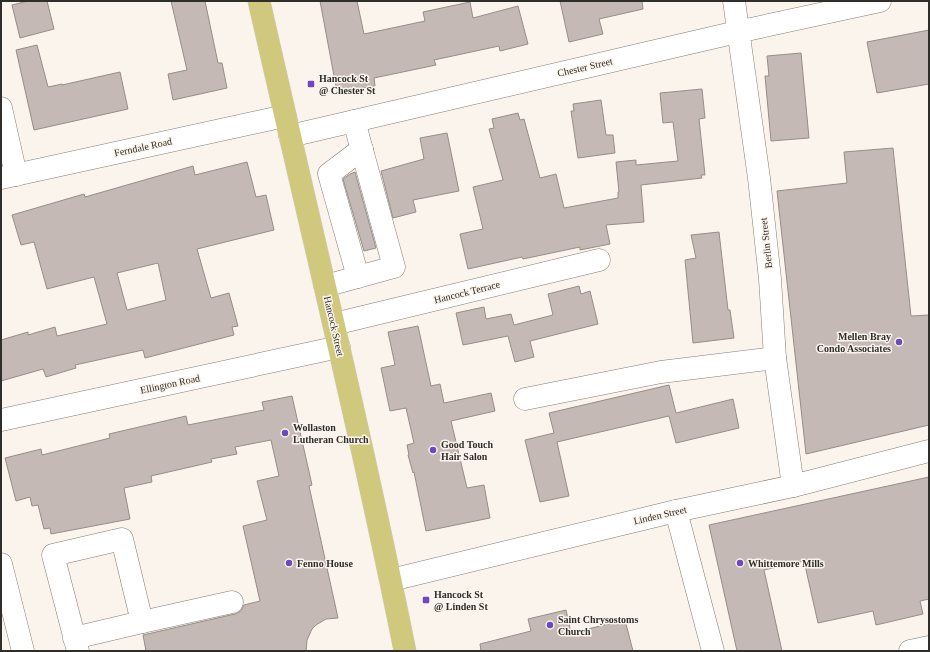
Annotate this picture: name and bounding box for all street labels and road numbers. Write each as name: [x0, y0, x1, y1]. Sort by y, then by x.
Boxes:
street label: Chester Street: [556, 55, 614, 79]
street label: Ferndale Road: [113, 136, 173, 158]
street label: Berlin Street: [758, 217, 774, 269]
street label: Hancock Terrace: [433, 278, 502, 306]
street label: Hancock Street: [322, 295, 346, 357]
street label: Ellington Road: [139, 372, 201, 396]
street label: Linden Street: [632, 504, 688, 526]

